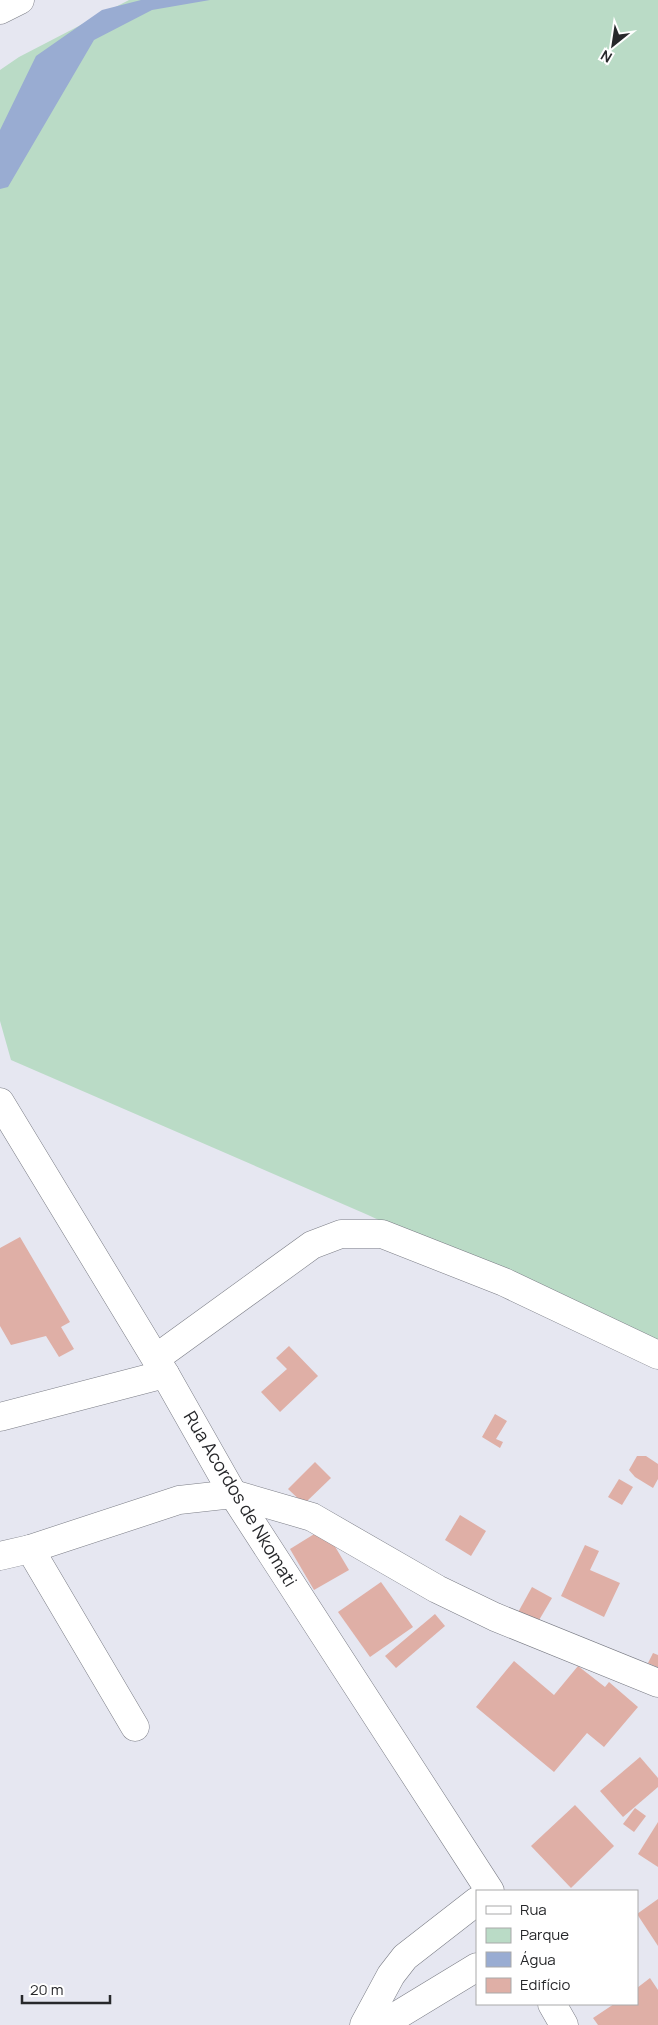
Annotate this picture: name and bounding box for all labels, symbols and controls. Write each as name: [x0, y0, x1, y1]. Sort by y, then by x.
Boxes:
north arrow: [588, 20, 638, 70]
text: N: [597, 46, 615, 67]
street label: Rua Acordos de Nkomati: [179, 1406, 303, 1591]
legend: [476, 1890, 638, 2005]
text: Rua: [520, 1899, 547, 1920]
text: Parque: [520, 1924, 569, 1945]
text: Água: [520, 1949, 556, 1970]
scale bar: [22, 1972, 110, 2004]
text: Edifício: [520, 1974, 571, 1995]
text: 20 m: [30, 1979, 63, 2000]

